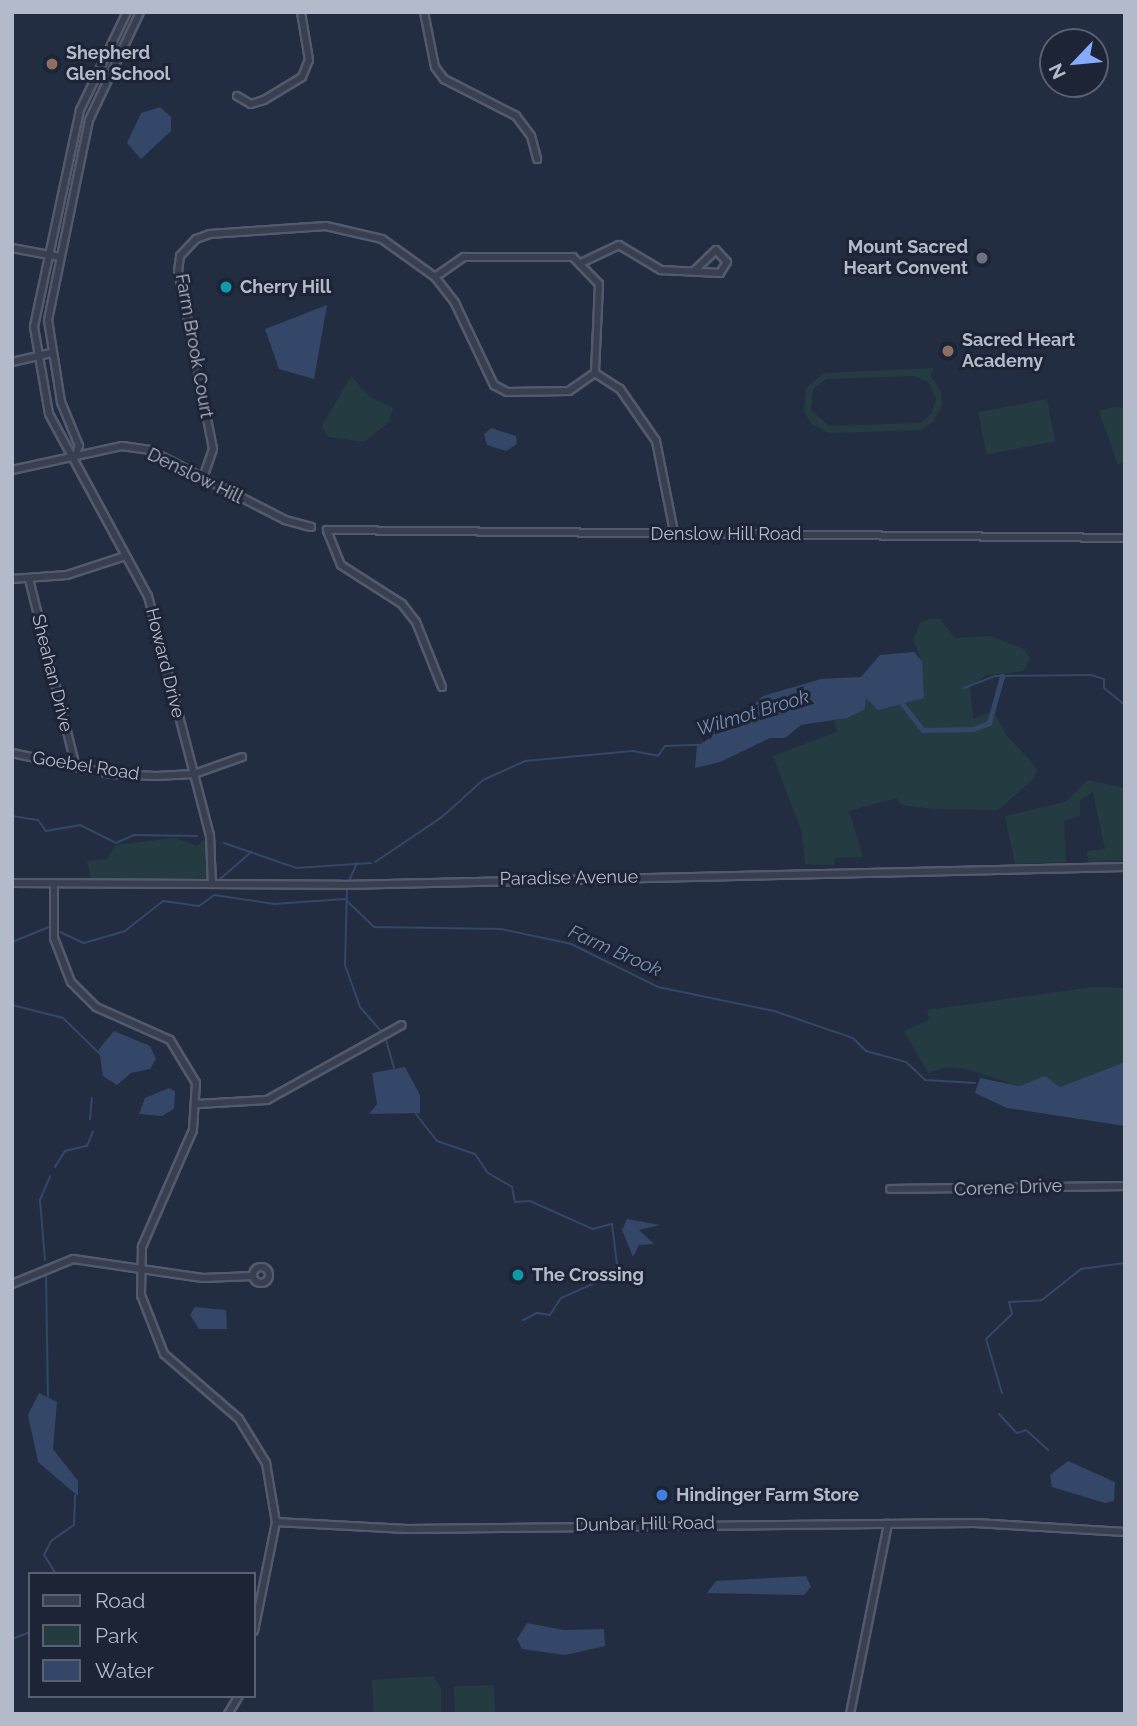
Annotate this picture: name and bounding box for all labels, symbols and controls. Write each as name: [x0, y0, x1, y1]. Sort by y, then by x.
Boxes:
north arrow: [1039, 28, 1109, 98]
place label: Shepherd Glen School: [66, 43, 170, 86]
marker: Shepherd Glen School: [44, 56, 60, 72]
text: N: [1044, 60, 1070, 83]
place label: Mount Sacred Heart Convent: [843, 237, 968, 280]
marker: Mount Sacred Heart Convent: [974, 250, 990, 266]
street label: Farm Brook Court: [171, 272, 217, 420]
place label: Cherry Hill: [240, 276, 332, 298]
marker: Cherry Hill: [218, 279, 234, 295]
place label: Sacred Heart Academy: [962, 330, 1075, 372]
marker: Sacred Heart Academy: [940, 343, 956, 359]
street label: Denslow Hill: [143, 443, 247, 509]
street label: Denslow Hill Road: [650, 523, 802, 545]
street label: Howard Drive: [141, 606, 189, 720]
street label: Sheahan Drive: [27, 612, 77, 734]
water label: Wilmot Brook: [694, 685, 812, 741]
street label: Goebel Road: [31, 747, 141, 785]
street label: Paradise Avenue: [499, 866, 639, 890]
water label: Farm Brook: [565, 920, 665, 982]
street label: Corene Drive: [954, 1175, 1062, 1201]
place label: The Crossing: [532, 1264, 644, 1286]
marker: The Crossing: [510, 1267, 526, 1283]
place label: Hindinger Farm Store: [676, 1484, 859, 1506]
marker: Hindinger Farm Store: [654, 1487, 670, 1503]
street label: Dunbar Hill Road: [574, 1512, 716, 1536]
legend: [28, 1572, 256, 1698]
text: Road: [95, 1588, 145, 1613]
text: Park: [95, 1623, 138, 1648]
text: Water: [95, 1658, 154, 1683]

